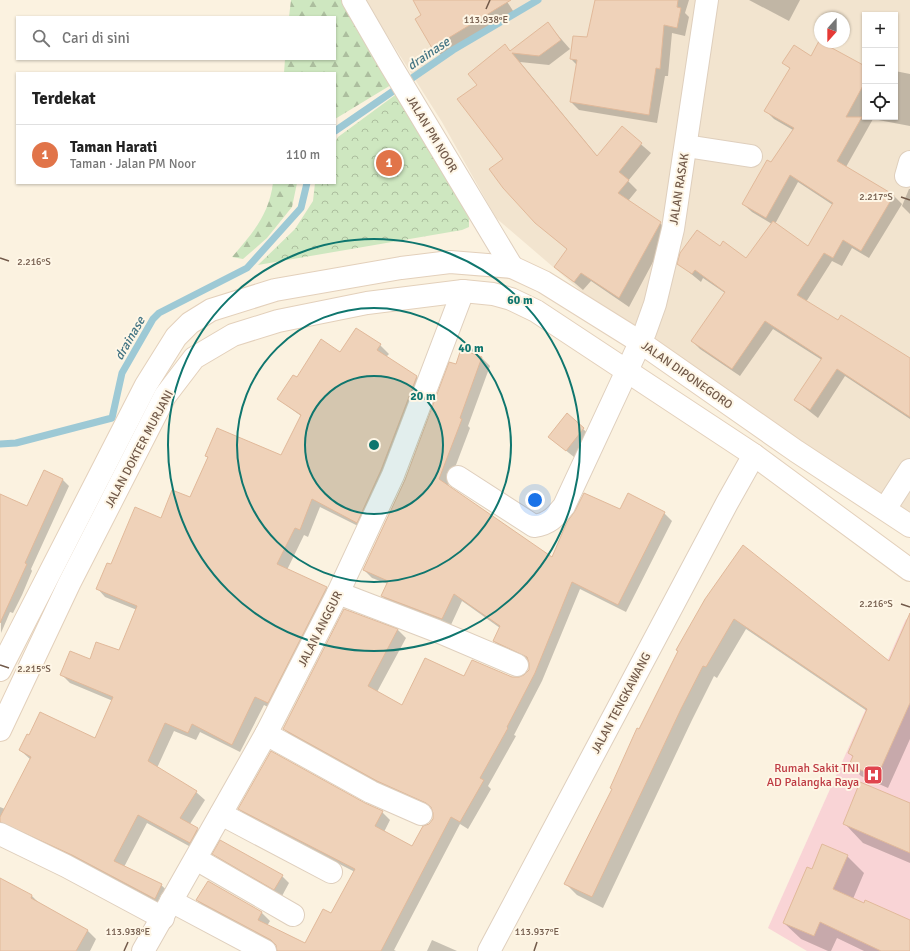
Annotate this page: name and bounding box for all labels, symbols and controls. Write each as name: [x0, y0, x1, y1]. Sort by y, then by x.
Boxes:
north arrow: [814, 12, 850, 48]
map controls: [862, 12, 898, 120]
button: +: [862, 12, 898, 48]
text: 113.938°E: [464, 14, 509, 26]
search box: [16, 16, 336, 60]
icon: search: [30, 27, 52, 49]
text: Cari di sini: [62, 29, 130, 47]
water label: drainase: [404, 33, 454, 74]
button: −: [862, 48, 898, 84]
button: locate: [862, 84, 898, 120]
text: Terdekat: [32, 88, 96, 109]
street label: JALAN PM NOOR: [403, 93, 460, 175]
text: Taman Harati: [70, 138, 157, 156]
text: 1: [41, 147, 49, 163]
text: 110 m: [286, 147, 320, 163]
pin: 1: [376, 148, 402, 178]
street label: JALAN RASAK: [666, 152, 693, 226]
text: Taman · Jalan PM Noor: [70, 156, 196, 172]
text: 2.217°S: [859, 191, 893, 203]
text: 2.216°S: [17, 256, 51, 268]
text: 60 m: [507, 293, 533, 308]
water label: drainase: [111, 313, 149, 363]
street label: JALAN DIPONEGORO: [638, 338, 735, 413]
text: 40 m: [458, 341, 484, 356]
street label: JALAN DOKTER MURJANI: [102, 388, 177, 511]
text: 20 m: [410, 389, 436, 404]
centre of rings: [367, 438, 381, 452]
your location: [525, 490, 545, 510]
street label: JALAN ANGGUR: [295, 589, 346, 670]
text: 2.216°S: [859, 598, 893, 610]
street label: JALAN TENGKAWANG: [588, 650, 654, 756]
text: 2.215°S: [17, 663, 51, 675]
place label: Rumah Sakit TNI AD Palangka Raya: [767, 761, 859, 790]
hospital icon: Rumah Sakit TNI AD Palangka Raya: [862, 764, 884, 786]
text: 113.938°E: [106, 926, 151, 938]
text: 113.937°E: [515, 926, 560, 938]

